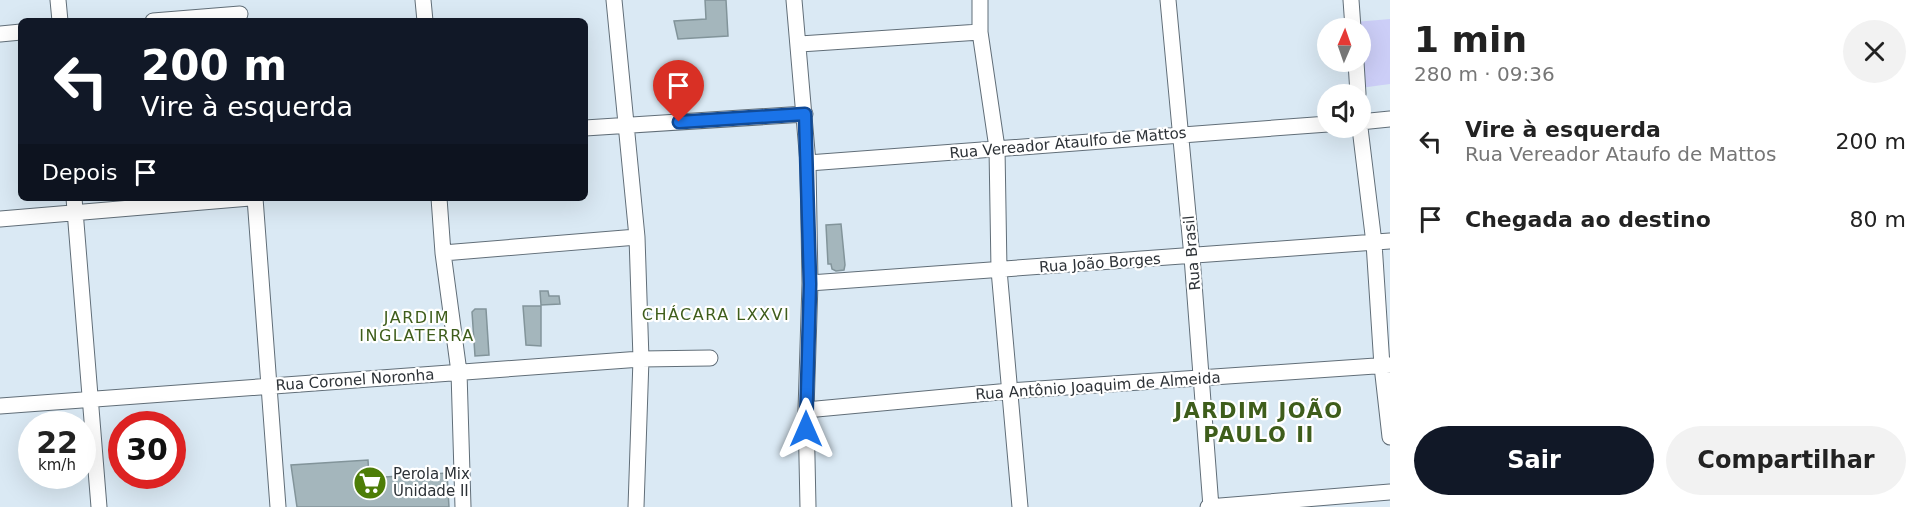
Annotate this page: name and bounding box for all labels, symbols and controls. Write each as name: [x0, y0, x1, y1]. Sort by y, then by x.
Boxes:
north arrow: [1317, 18, 1371, 72]
map controls: [1317, 18, 1371, 138]
text: 1 min: [1414, 19, 1527, 60]
button: close: [1843, 20, 1906, 83]
text: 200 m: [141, 41, 287, 90]
icon: left: [42, 42, 120, 120]
pin: [653, 60, 704, 122]
text: 280 m · 09:36: [1414, 62, 1555, 86]
icon: arrive: [662, 69, 695, 102]
button: sound: [1317, 84, 1371, 138]
text: Vire à esquerda: [141, 91, 353, 122]
text: Vire à esquerda: [1465, 117, 1661, 142]
street label: Rua Vereador Ataulfo de Mattos: [949, 124, 1187, 162]
icon: left: [1414, 125, 1447, 158]
text: 200 m: [1836, 129, 1906, 154]
text: Rua Vereador Ataufo de Mattos: [1465, 142, 1777, 166]
icon: arrive: [129, 156, 162, 189]
text: Depois: [42, 160, 117, 185]
icon: arrive: [1414, 203, 1447, 236]
text: Chegada ao destino: [1465, 207, 1711, 232]
text: 80 m: [1850, 207, 1906, 232]
street label: Rua Brasil: [1180, 215, 1204, 291]
street label: Rua João Borges: [1039, 250, 1162, 276]
district label: CHÁCARA LXXVI: [642, 305, 790, 324]
district label: JARDIM INGLATERRA: [359, 308, 475, 345]
street label: Rua Coronel Noronha: [275, 365, 435, 395]
street label: Rua Antônio Joaquim de Almeida: [975, 368, 1221, 404]
position arrow: [774, 397, 838, 461]
district label: JARDIM JOÃO PAULO II: [1172, 398, 1344, 447]
speed limit sign: 30: [108, 411, 186, 489]
text: 22: [36, 425, 78, 460]
button: Sair: [1414, 426, 1654, 495]
button: Compartilhar: [1666, 426, 1906, 495]
text: km/h: [38, 456, 76, 474]
supermarket icon: Perola Mix Unidade II: [352, 465, 388, 501]
place label: Perola Mix Unidade II: [393, 465, 470, 500]

